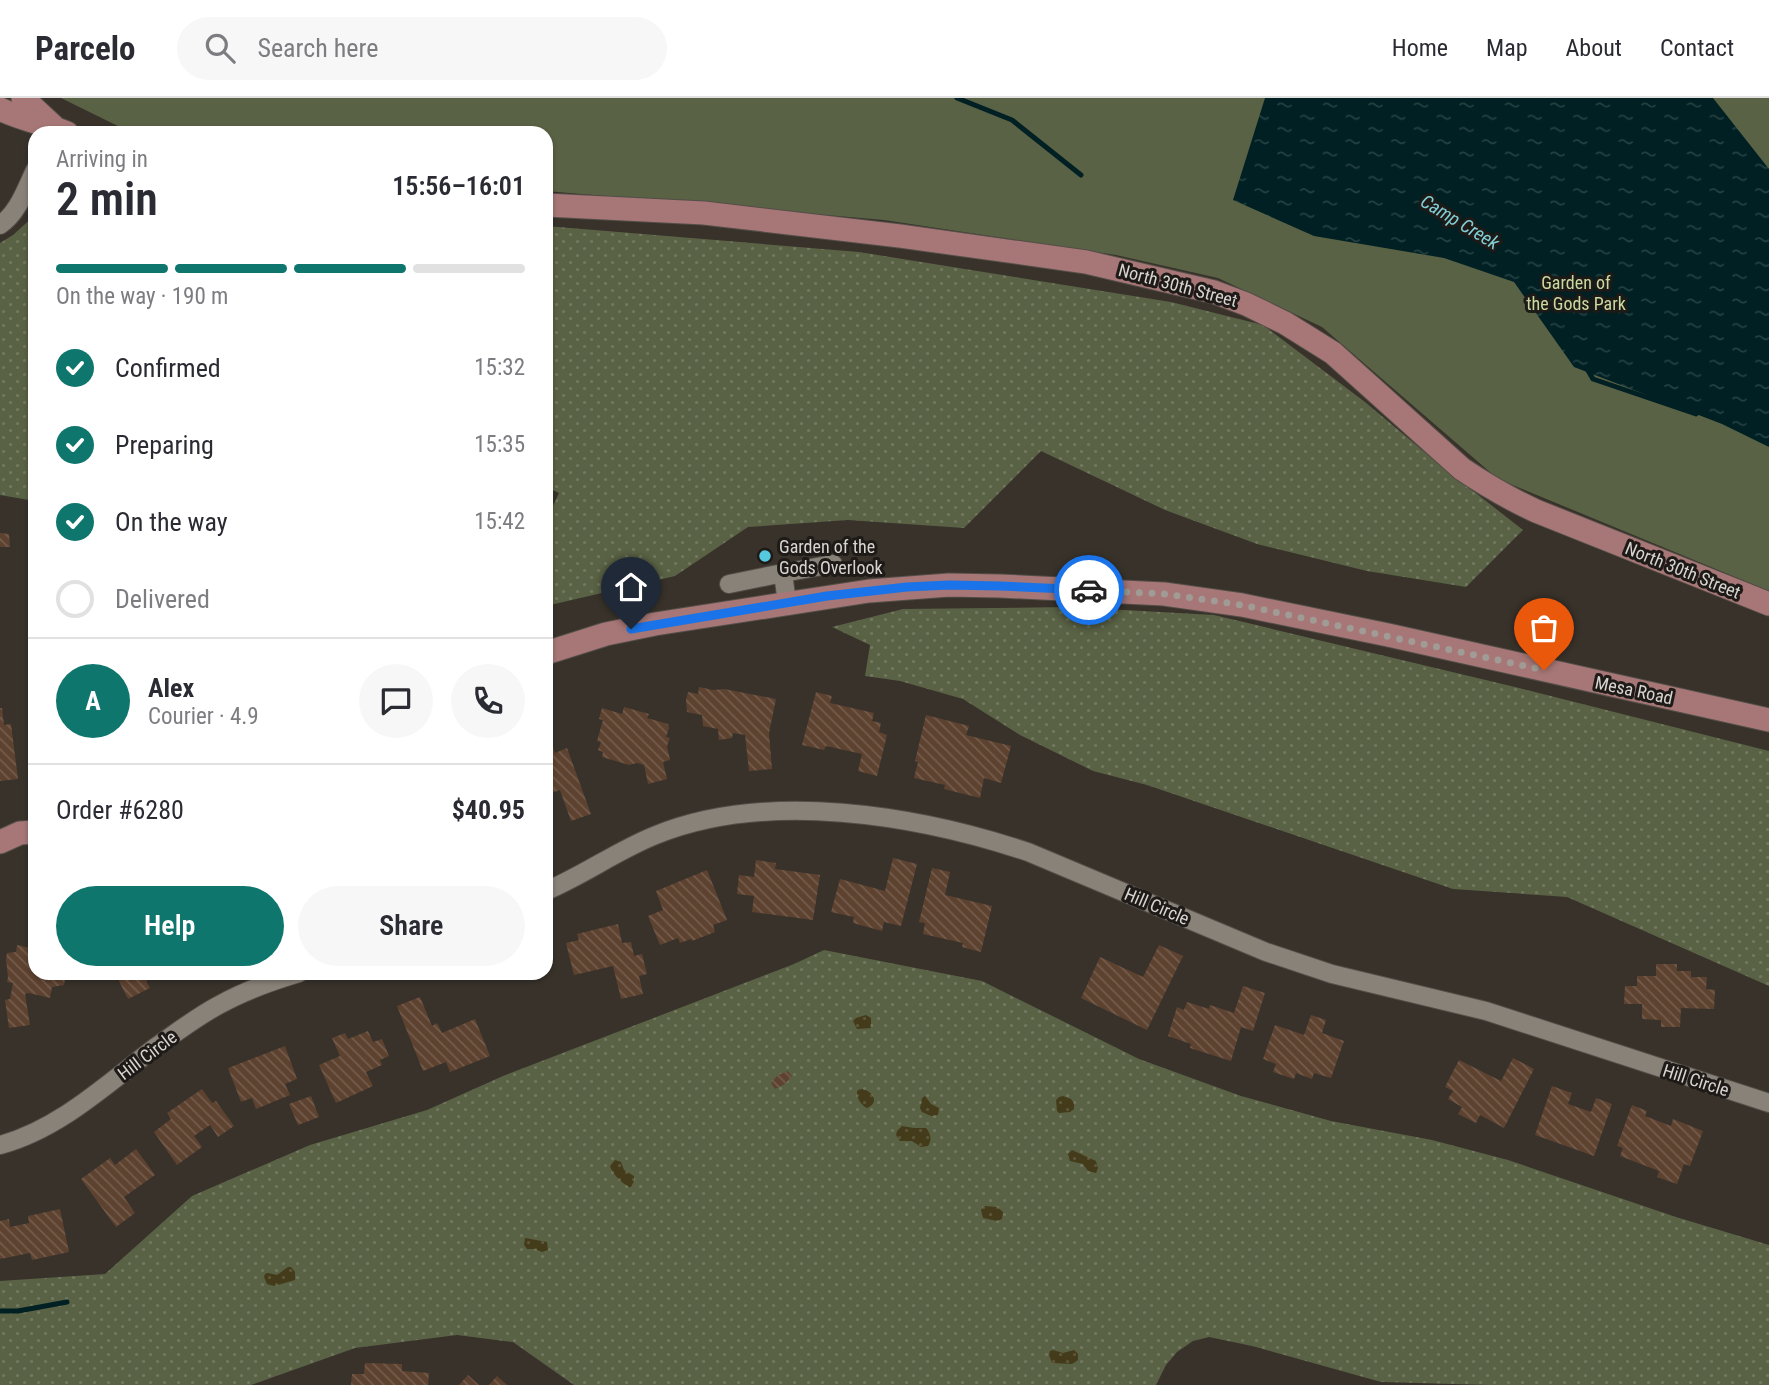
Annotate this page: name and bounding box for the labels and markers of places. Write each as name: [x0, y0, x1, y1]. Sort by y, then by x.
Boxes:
place label: Garden of the Gods Overlook: [779, 536, 883, 578]
marker: Garden of the Gods Overlook: [757, 548, 773, 564]
pin: [601, 557, 661, 629]
pin: [1514, 598, 1574, 670]

